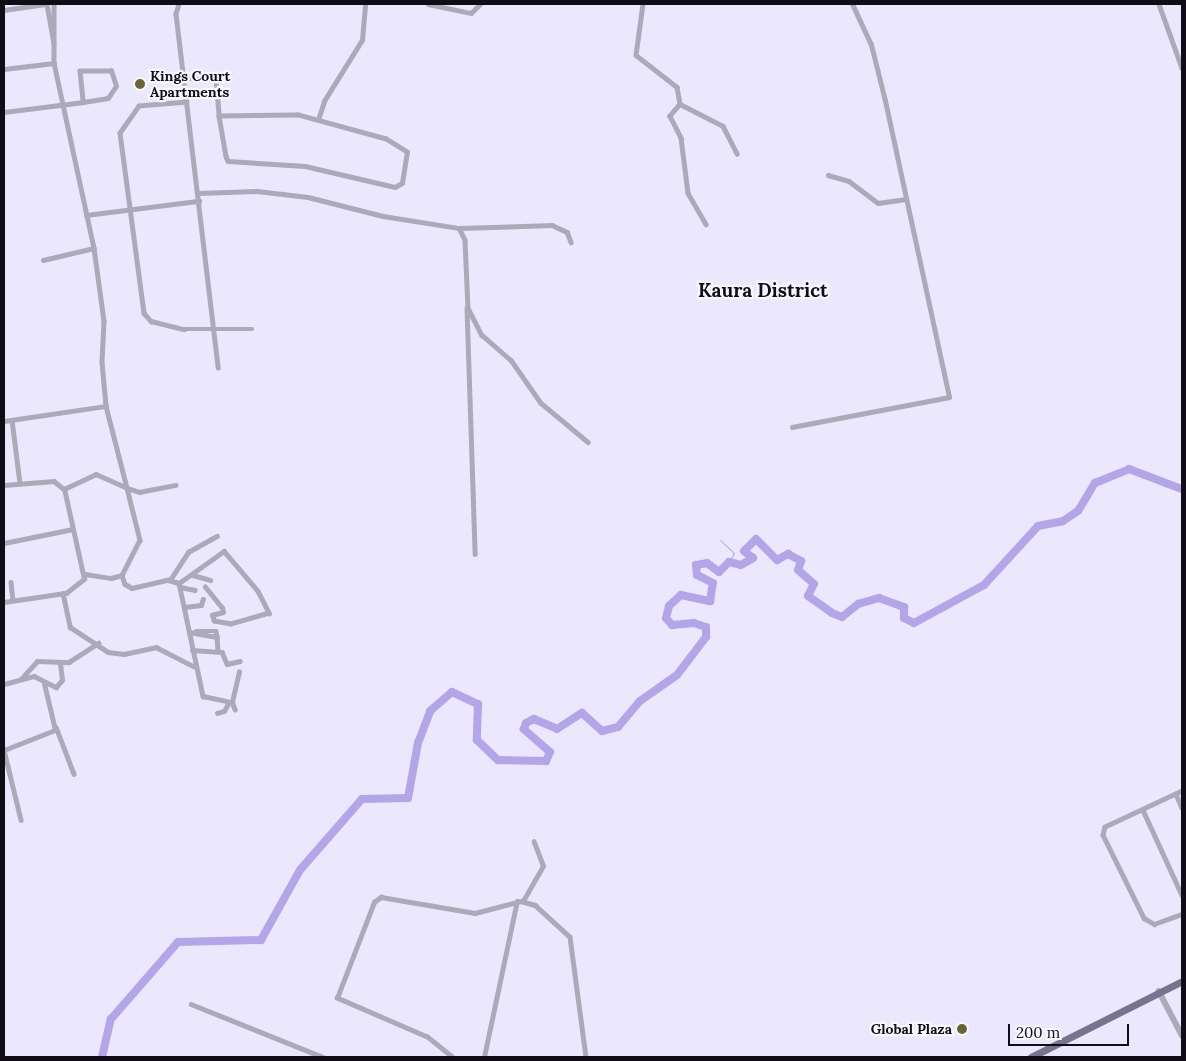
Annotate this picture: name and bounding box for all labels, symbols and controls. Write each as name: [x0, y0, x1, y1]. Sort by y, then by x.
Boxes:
place label: Kings Court Apartments: [150, 68, 230, 100]
marker: Kings Court Apartments: [134, 78, 146, 90]
district label: Kaura District: [698, 280, 828, 302]
scale bar: [1011, 1014, 1132, 1046]
place label: Global Plaza: [871, 1021, 952, 1037]
marker: Global Plaza: [956, 1023, 968, 1035]
text: 200 m: [1016, 1023, 1060, 1042]

